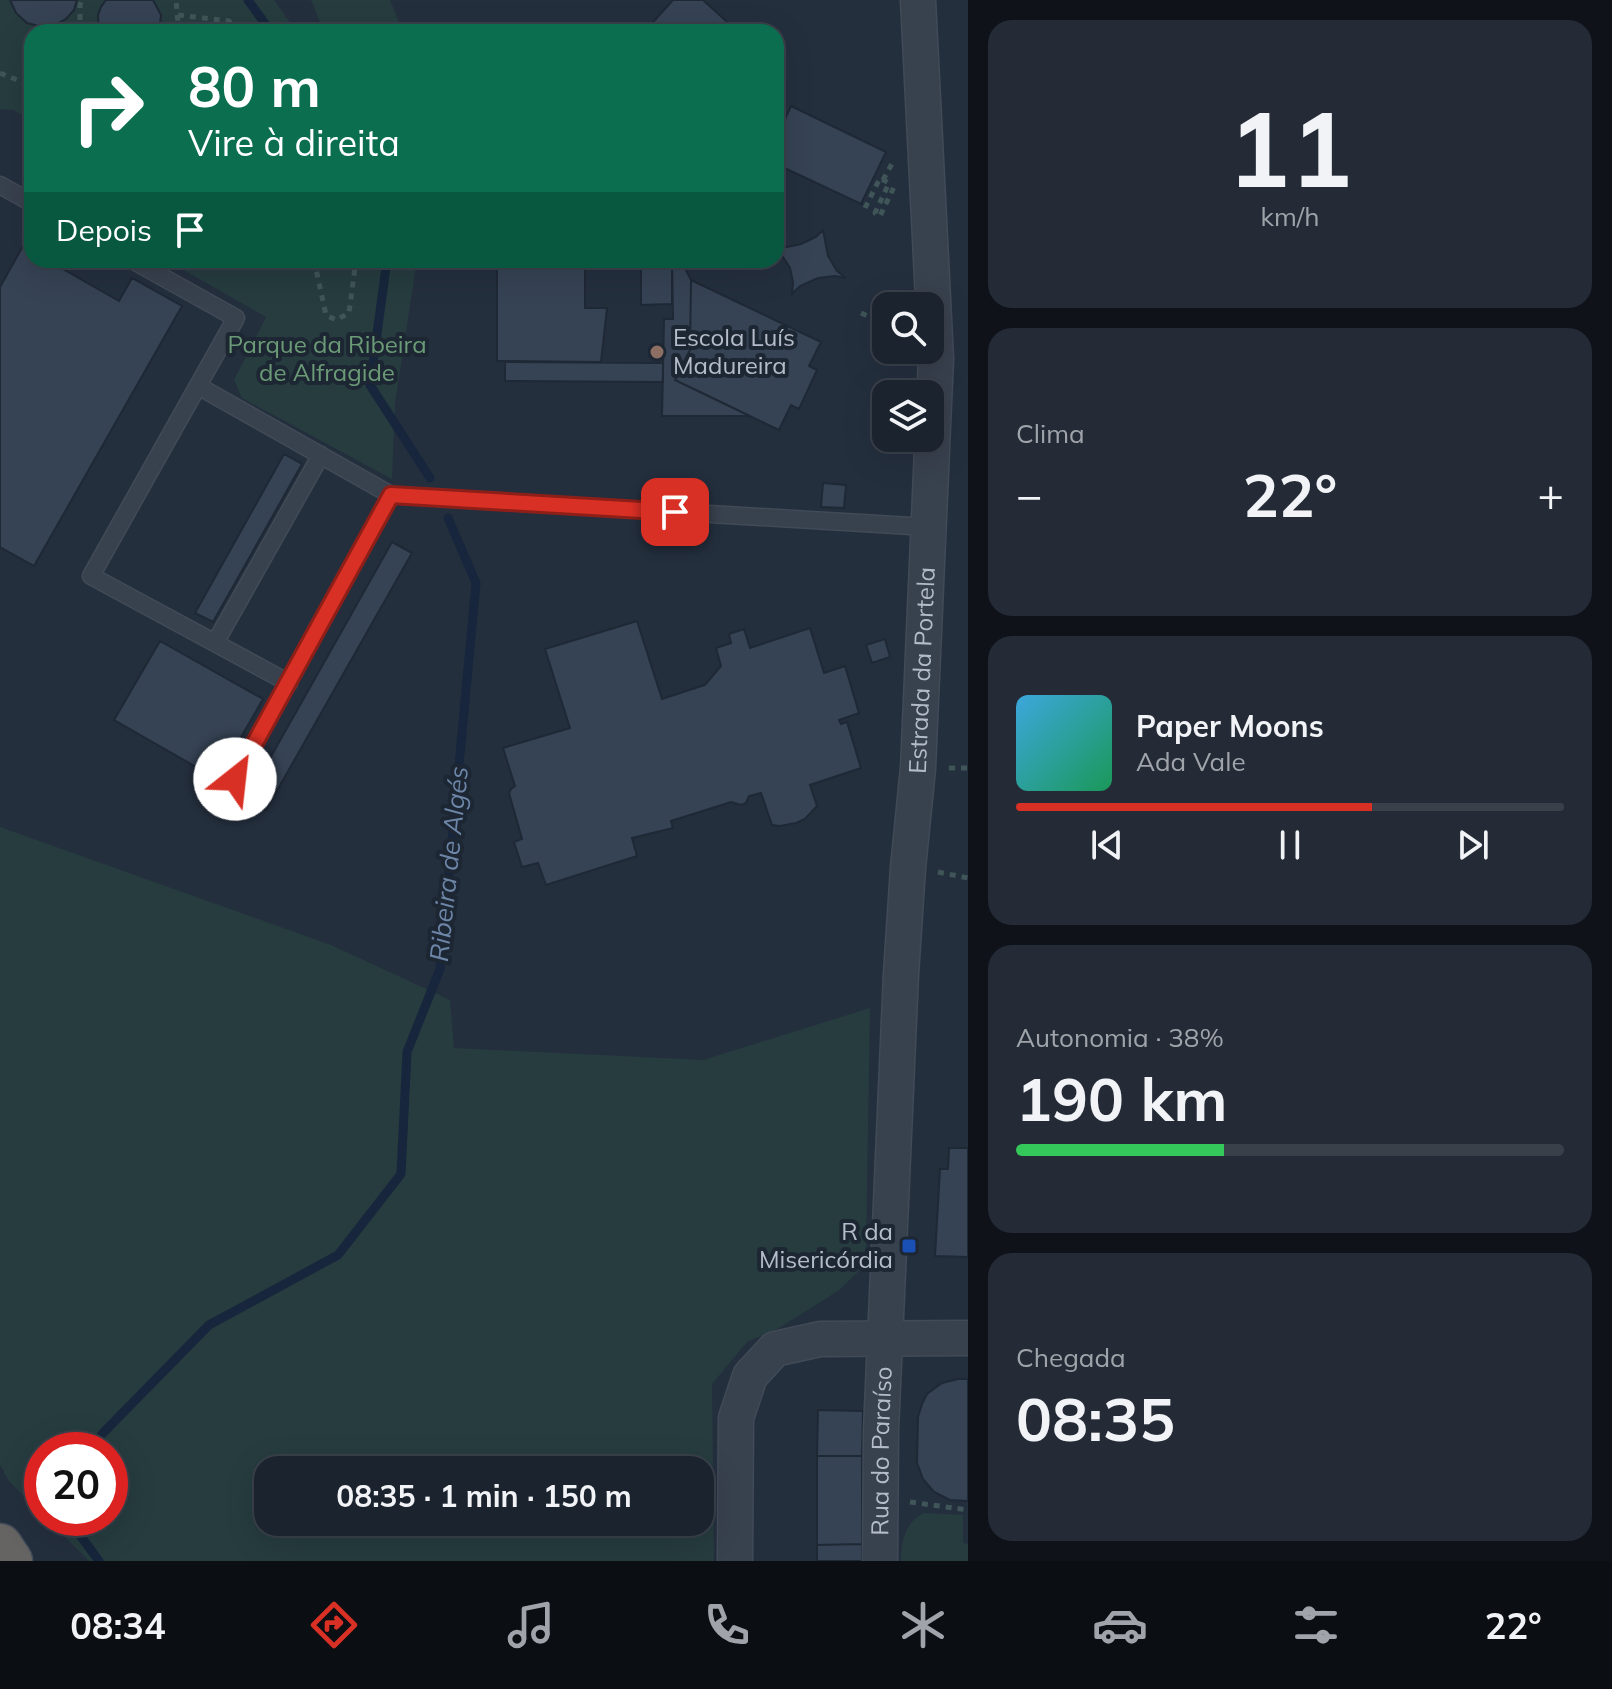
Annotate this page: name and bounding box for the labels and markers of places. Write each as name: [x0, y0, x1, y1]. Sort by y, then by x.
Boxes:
place label: Escola Luís Madureira: [673, 322, 795, 380]
marker: Escola Luís Madureira: [648, 343, 666, 361]
pin: [641, 478, 709, 546]
place label: R da Misericórdia: [759, 1216, 893, 1274]
marker: R da Misericórdia: [900, 1237, 918, 1255]

